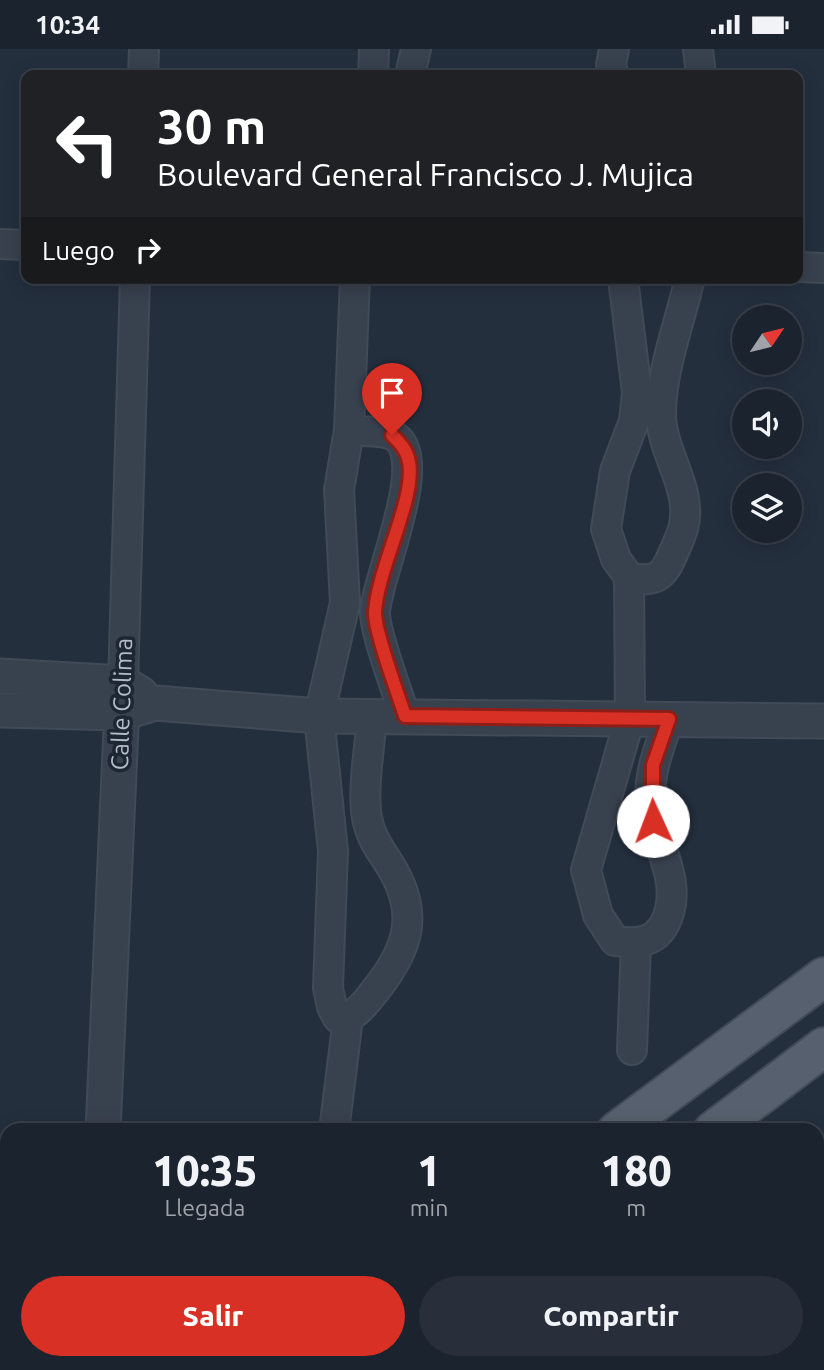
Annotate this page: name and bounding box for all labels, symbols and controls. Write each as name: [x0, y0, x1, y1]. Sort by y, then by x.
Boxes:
text: 10:34: [35, 10, 100, 39]
icon: left: [42, 98, 133, 189]
text: 30 m: [157, 98, 266, 153]
text: Boulevard General Francisco J. Mujica: [157, 156, 694, 192]
icon: right: [129, 231, 167, 269]
text: Luego: [42, 236, 115, 265]
north arrow: [732, 305, 802, 375]
map controls: [732, 305, 802, 543]
pin: [362, 363, 422, 435]
icon: arrive: [373, 374, 411, 412]
button: sound: [732, 389, 802, 459]
button: layers: [732, 473, 802, 543]
street label: Calle Colima: [106, 637, 137, 771]
position arrow: [616, 784, 690, 858]
text: 10:35: [152, 1147, 257, 1194]
text: 1: [417, 1147, 441, 1194]
text: 180: [601, 1147, 672, 1194]
text: Llegada: [164, 1195, 245, 1220]
text: min: [410, 1195, 448, 1220]
text: m: [626, 1195, 646, 1220]
button: Salir: [21, 1276, 405, 1356]
button: Compartir: [419, 1276, 803, 1356]

